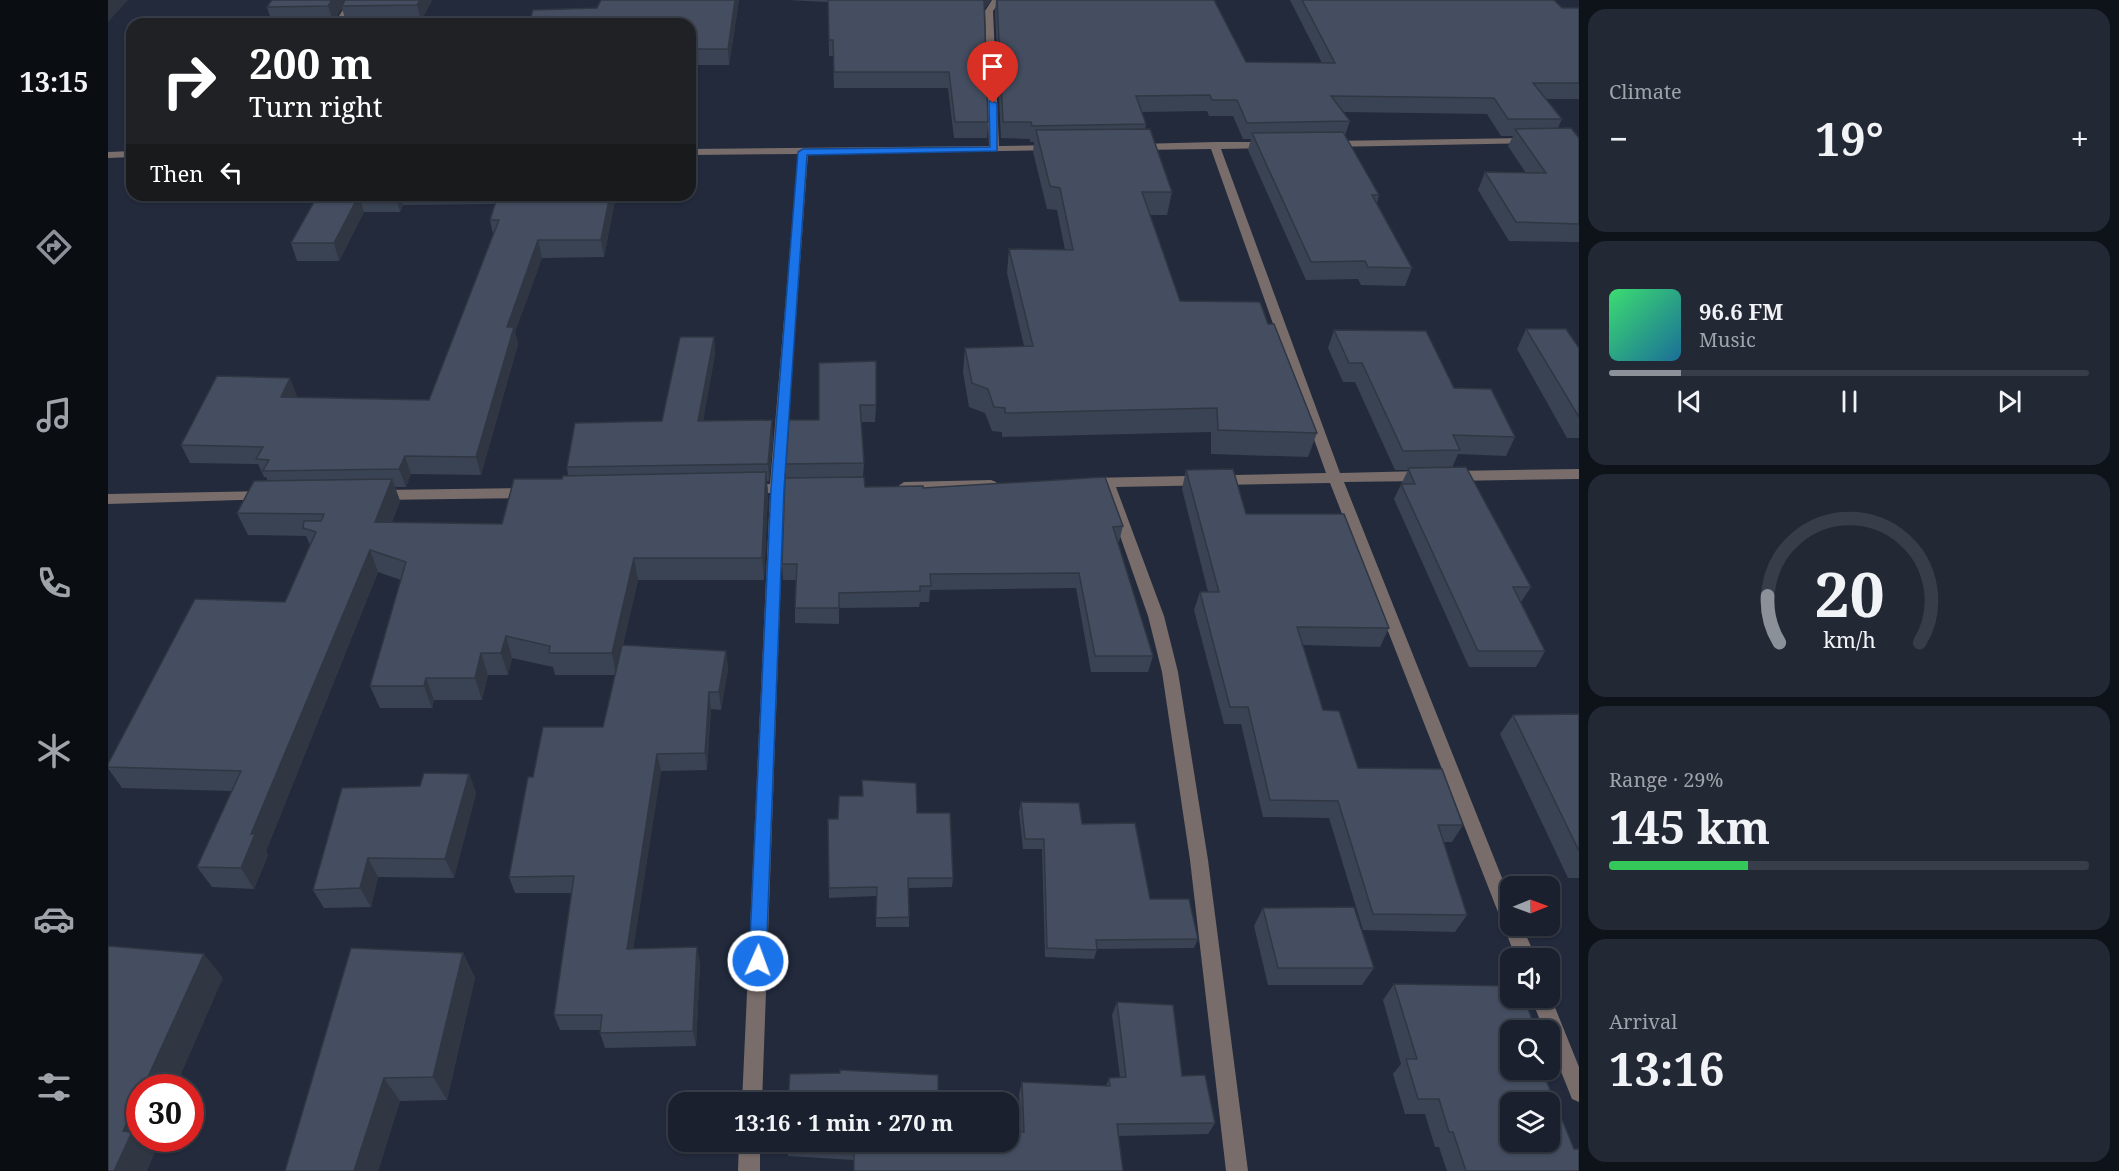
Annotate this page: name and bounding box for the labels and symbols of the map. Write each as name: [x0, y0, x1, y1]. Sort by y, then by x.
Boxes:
pin: [967, 41, 1018, 103]
north arrow: [1500, 876, 1560, 936]
position arrow: [726, 929, 790, 993]
speed limit sign: 30: [126, 1074, 204, 1152]

